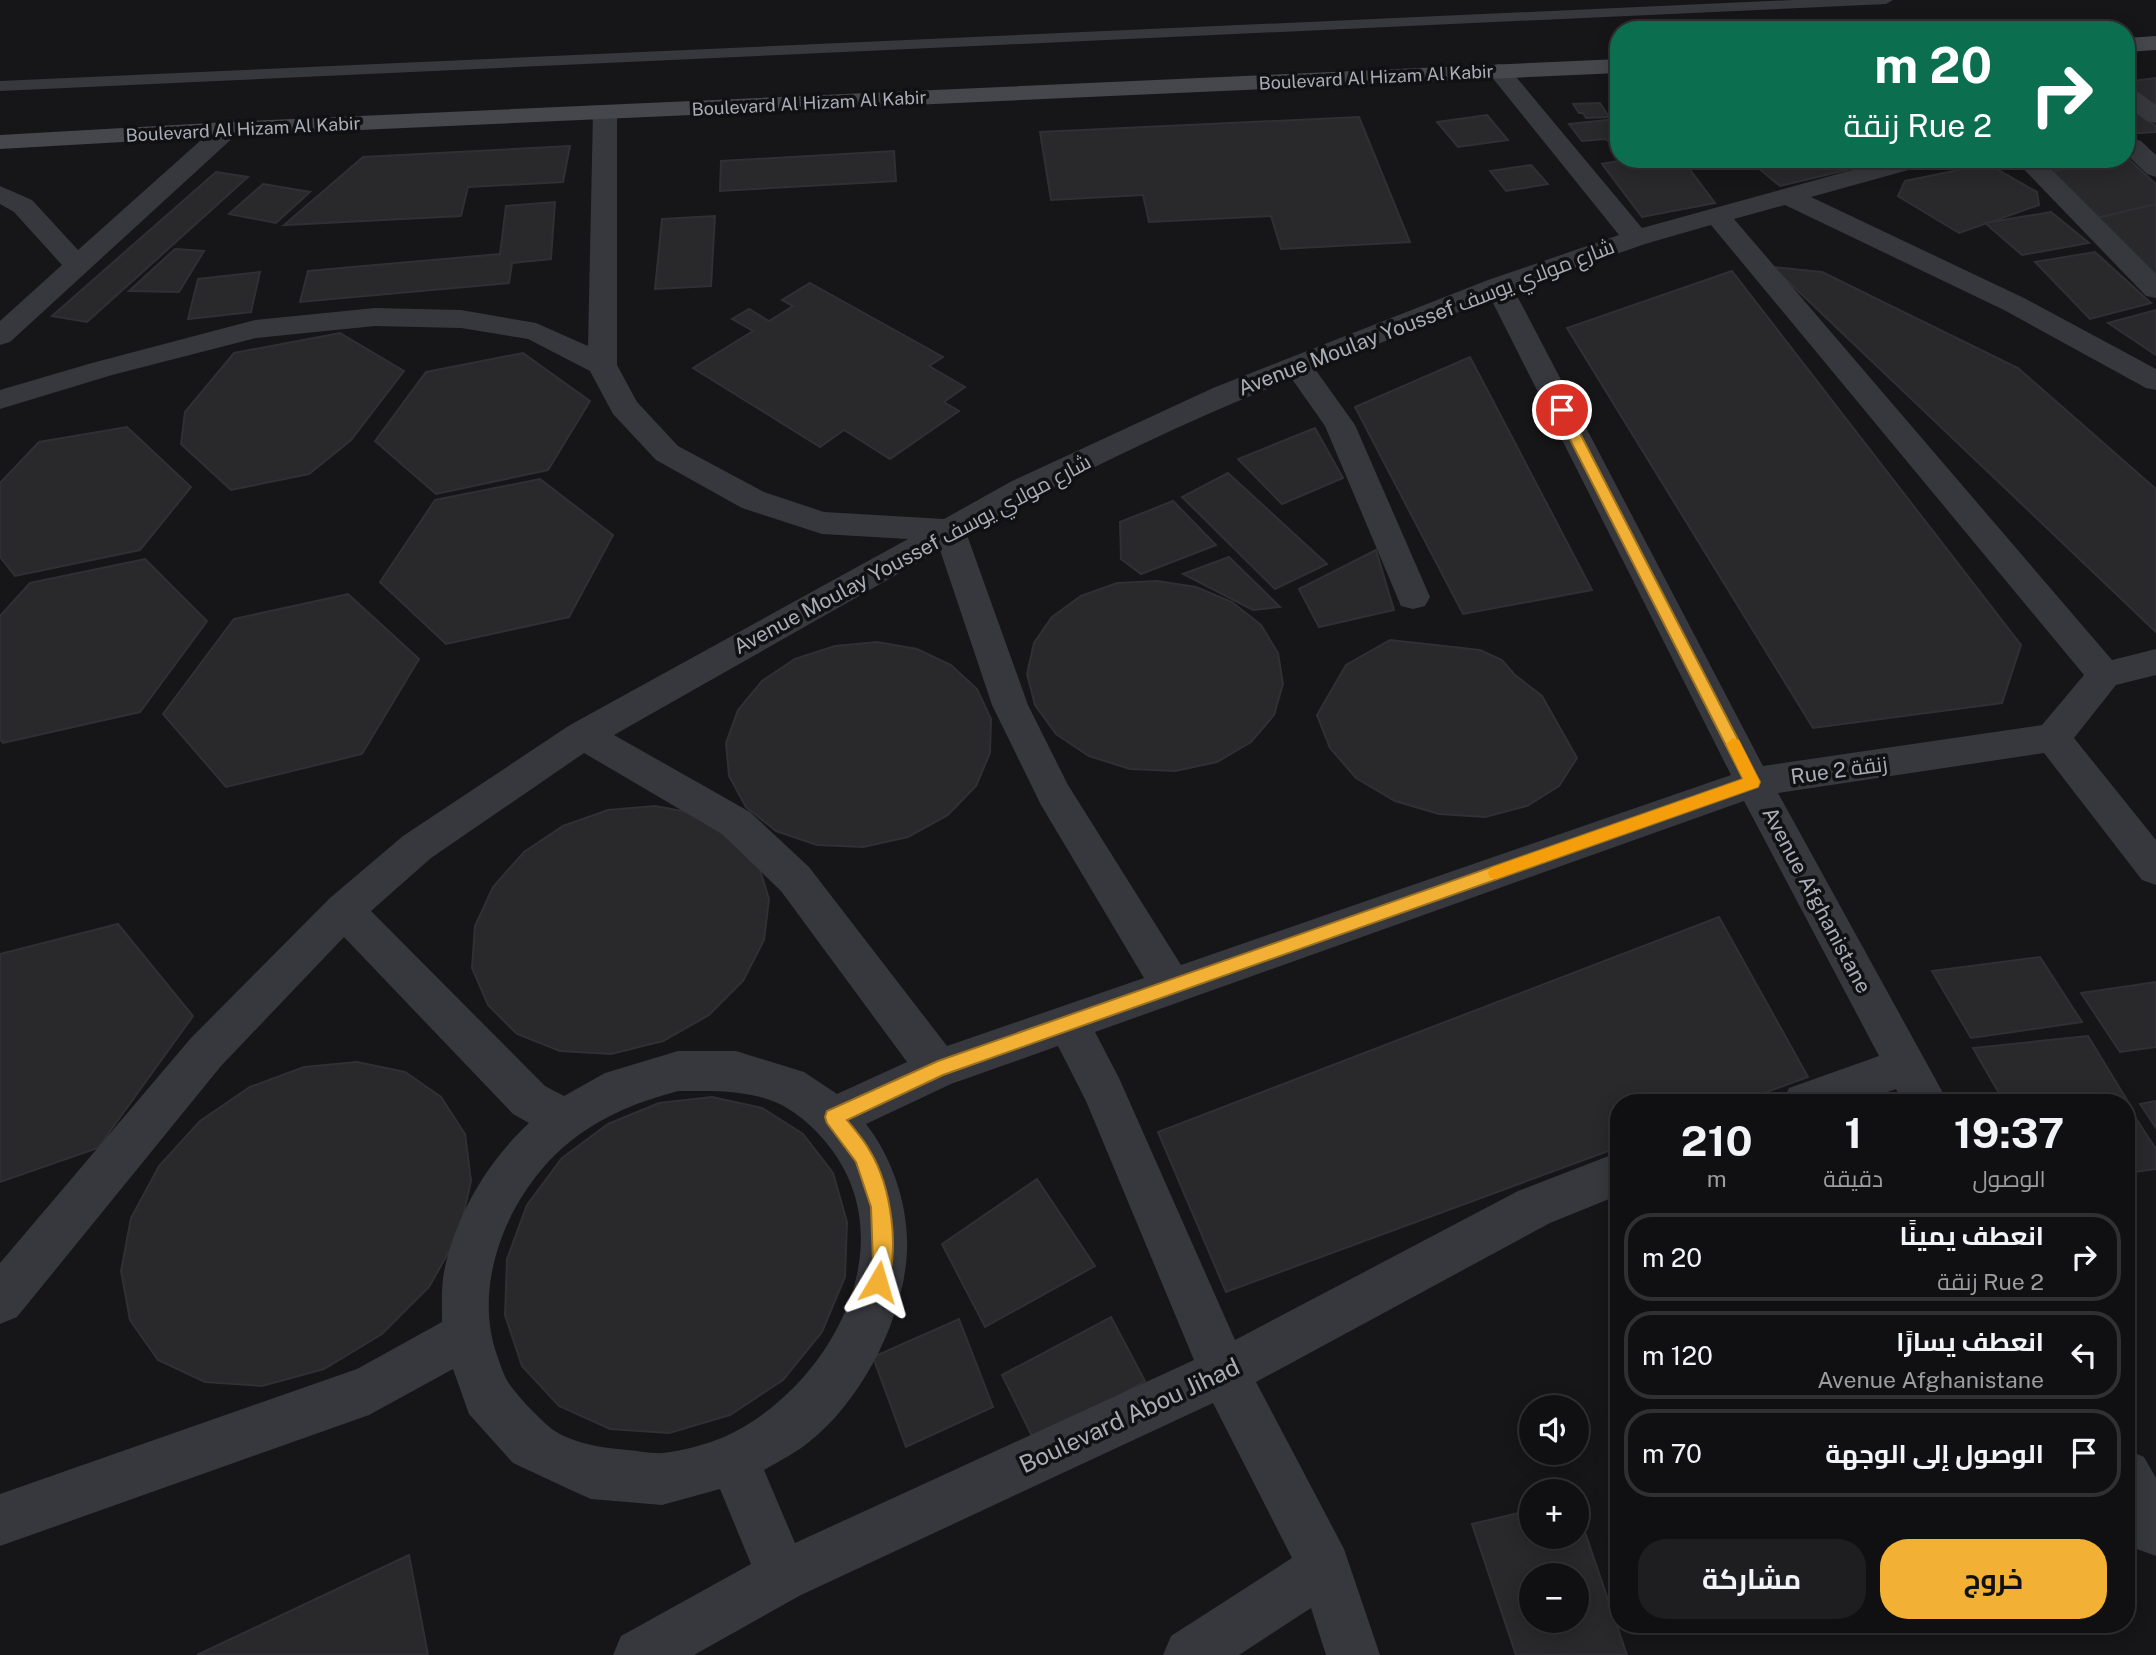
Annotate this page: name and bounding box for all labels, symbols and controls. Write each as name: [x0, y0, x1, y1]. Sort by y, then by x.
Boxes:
text: 20 m: [1874, 36, 1992, 94]
icon: right: [2016, 49, 2107, 140]
street label: Boulevard Al Hizam Al Kabir: [1258, 60, 1494, 94]
street label: Boulevard Al Hizam Al Kabir: [691, 86, 927, 120]
text: Rue 2 زنقة: [1844, 107, 1992, 144]
street label: Boulevard Al Hizam Al Kabir: [125, 112, 361, 146]
street label: Avenue Moulay Youssef شارع مولاي يوسف: [1234, 233, 1619, 404]
pin: [1532, 380, 1592, 440]
icon: arrive: [1543, 391, 1581, 429]
street label: Avenue Moulay Youssef شارع مولاي يوسف: [729, 449, 1097, 663]
street label: Rue 2 زنقة: [1789, 751, 1889, 789]
street label: Avenue Afghanistane: [1757, 803, 1877, 997]
text: 1: [1844, 1108, 1862, 1157]
text: 19:37: [1954, 1108, 2064, 1157]
text: 210: [1681, 1116, 1752, 1165]
text: m: [1707, 1165, 1727, 1192]
text: دقيقة: [1823, 1165, 1883, 1192]
text: الوصول: [1972, 1165, 2046, 1192]
text: انعطف يمينًا: [1900, 1220, 2044, 1251]
icon: right: [2065, 1238, 2103, 1276]
text: 20 m: [1642, 1242, 1702, 1273]
position arrow: [841, 1245, 915, 1319]
text: Rue 2 زنقة: [1937, 1268, 2044, 1295]
text: انعطف يسارًا: [1896, 1326, 2044, 1357]
icon: left: [2065, 1336, 2103, 1374]
text: 120 m: [1642, 1340, 1713, 1371]
street label: Boulevard Abou Jihad: [1014, 1352, 1244, 1478]
text: Avenue Afghanistane: [1817, 1366, 2044, 1393]
map controls: [1519, 1395, 1589, 1633]
button: sound: [1519, 1395, 1589, 1465]
icon: arrive: [2065, 1434, 2103, 1472]
text: 70 m: [1642, 1438, 1702, 1469]
text: الوصول إلى الوجهة: [1825, 1438, 2044, 1469]
button: +: [1519, 1479, 1589, 1549]
button: مشاركة: [1638, 1539, 1866, 1619]
button: خروج: [1880, 1539, 2107, 1619]
button: −: [1519, 1563, 1589, 1633]

